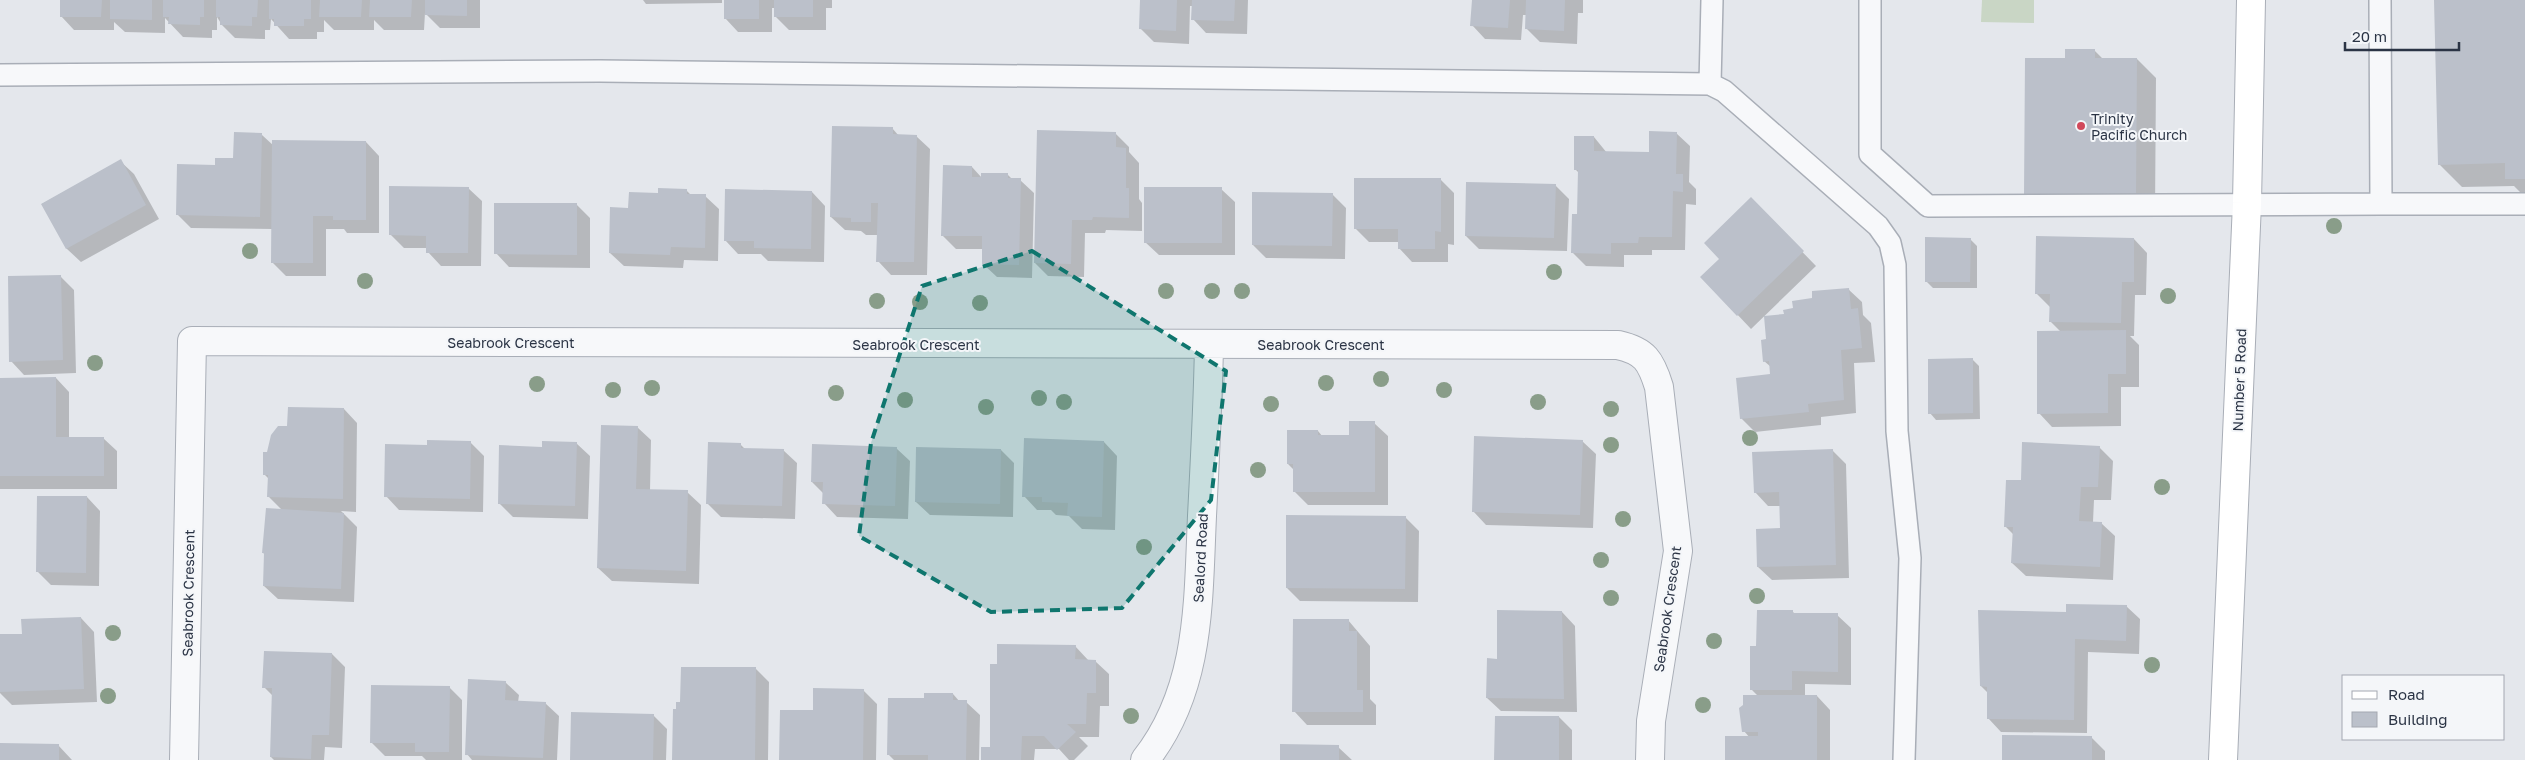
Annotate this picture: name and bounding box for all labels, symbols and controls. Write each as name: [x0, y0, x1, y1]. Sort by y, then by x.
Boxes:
scale bar: [2345, 20, 2459, 52]
text: 20 m: [2352, 27, 2387, 45]
place label: Trinity Pacific Church: [2091, 110, 2187, 143]
marker: Trinity Pacific Church: [2075, 120, 2087, 132]
street label: Number 5 Road: [2229, 328, 2249, 432]
street label: Seabrook Crescent: [447, 334, 575, 351]
street label: Seabrook Crescent: [852, 336, 980, 353]
street label: Seabrook Crescent: [1257, 336, 1385, 353]
street label: Sealord Road: [1189, 513, 1211, 603]
street label: Seabrook Crescent: [178, 529, 198, 657]
street label: Seabrook Crescent: [1650, 545, 1684, 673]
legend: [2342, 675, 2505, 740]
text: Road: [2388, 685, 2425, 703]
text: Building: [2388, 710, 2448, 728]

